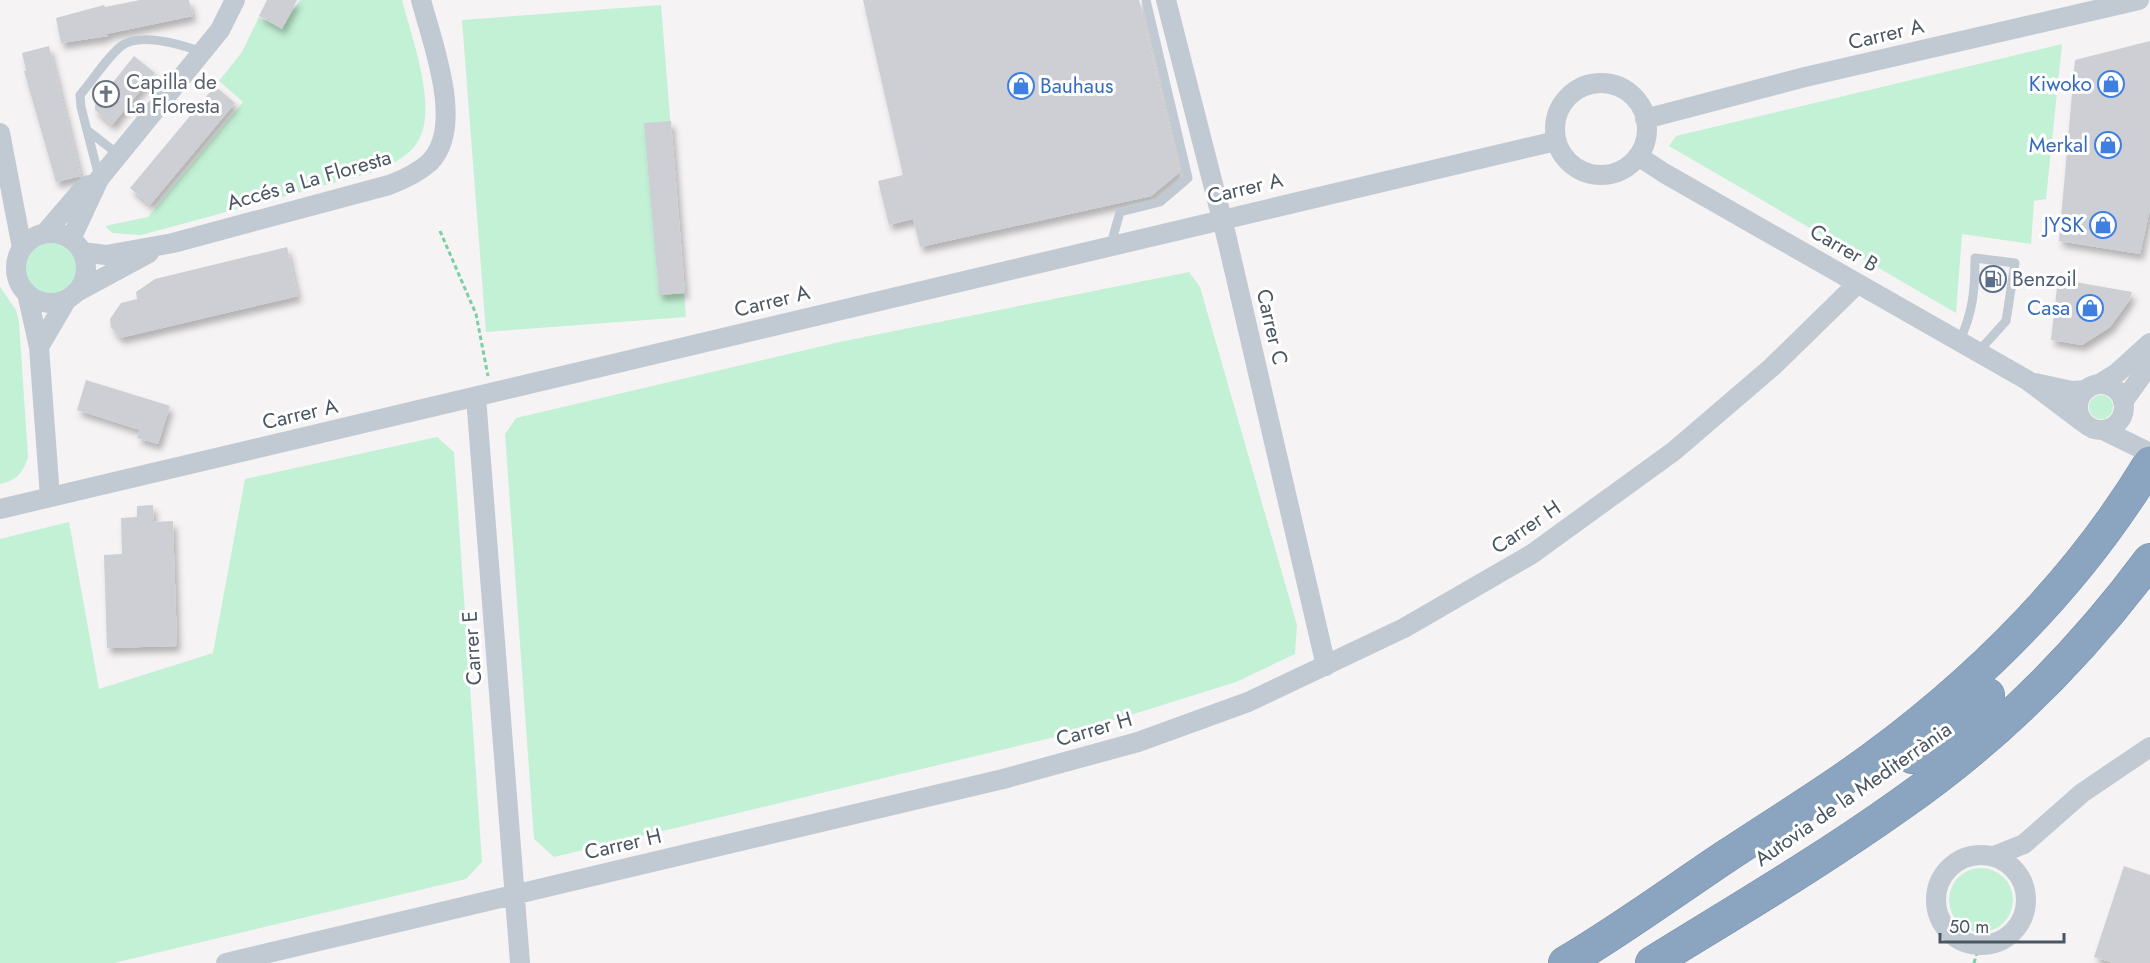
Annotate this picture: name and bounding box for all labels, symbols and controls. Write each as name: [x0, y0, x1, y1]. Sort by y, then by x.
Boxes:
street label: Carrer A: [1845, 11, 1927, 57]
place label: Capilla de La Floresta: [126, 67, 220, 121]
place label: Kiwoko: [2029, 69, 2092, 99]
shop icon: Kiwoko: [2096, 69, 2126, 99]
shop icon: Bauhaus: [1006, 71, 1036, 101]
place label: Bauhaus: [1040, 71, 1113, 101]
church icon: Capilla de La Floresta: [91, 79, 121, 109]
place label: Merkal: [2029, 130, 2088, 160]
shop icon: Merkal: [2093, 130, 2123, 160]
street label: Accés a La Floresta: [223, 142, 395, 218]
street label: Carrer A: [1204, 165, 1286, 211]
place label: JYSK: [2041, 210, 2084, 240]
shop icon: JYSK: [2088, 210, 2118, 240]
street label: Carrer B: [1804, 216, 1884, 280]
fuel station icon: Benzoil: [1978, 264, 2008, 294]
place label: Benzoil: [2012, 264, 2077, 294]
street label: Carrer A: [731, 277, 813, 325]
street label: Carrer C: [1249, 286, 1295, 368]
place label: Casa: [2027, 293, 2070, 323]
shop icon: Casa: [2075, 293, 2105, 323]
street label: Carrer A: [259, 391, 341, 437]
street label: Carrer H: [1485, 493, 1567, 561]
street label: Carrer E: [454, 610, 490, 686]
street label: Carrer H: [1052, 704, 1136, 754]
street label: Autovia de la Mediterrània: [1748, 715, 1958, 873]
street label: Carrer H: [582, 821, 664, 867]
scale bar: [1940, 906, 2064, 944]
text: 50 m: [1949, 914, 1989, 940]

